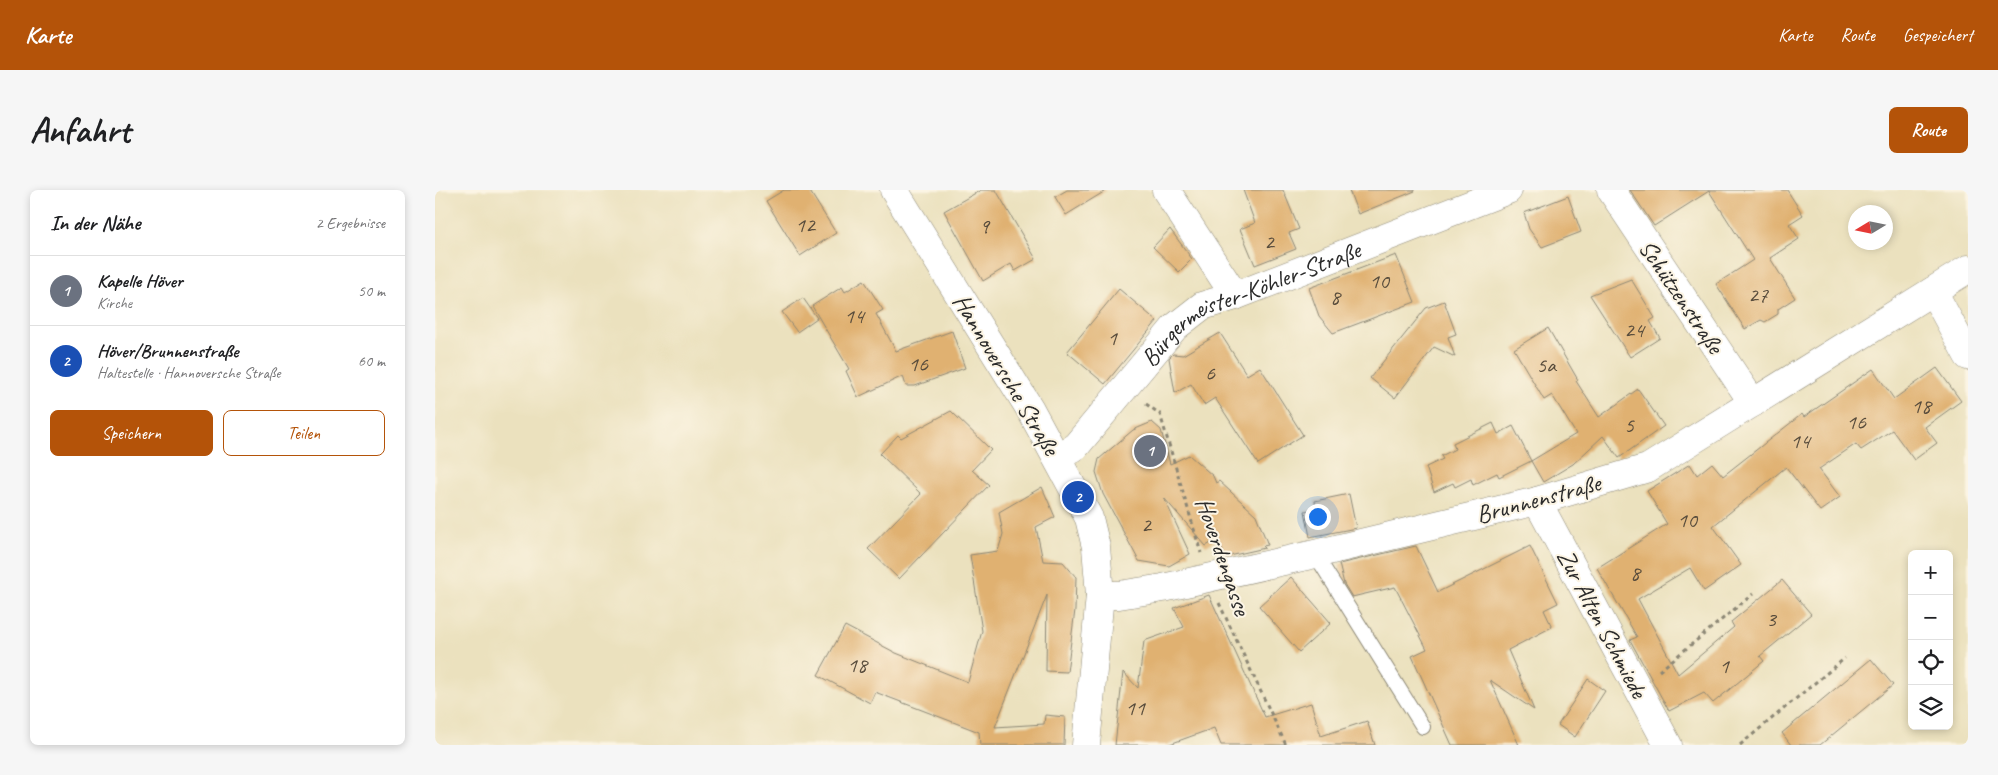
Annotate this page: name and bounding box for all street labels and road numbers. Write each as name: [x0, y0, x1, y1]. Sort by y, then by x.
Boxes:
street label: Bürgermeister-Köhler-Straße: [1134, 233, 1367, 373]
street label: Schützenstraße: [1631, 233, 1732, 361]
street label: Hannoversche Straße: [945, 288, 1068, 463]
street label: Brunnenstraße: [1473, 467, 1606, 531]
street label: Hoverdengasse: [1188, 493, 1259, 621]
street label: Zur Alten Schmiede: [1549, 544, 1656, 705]

